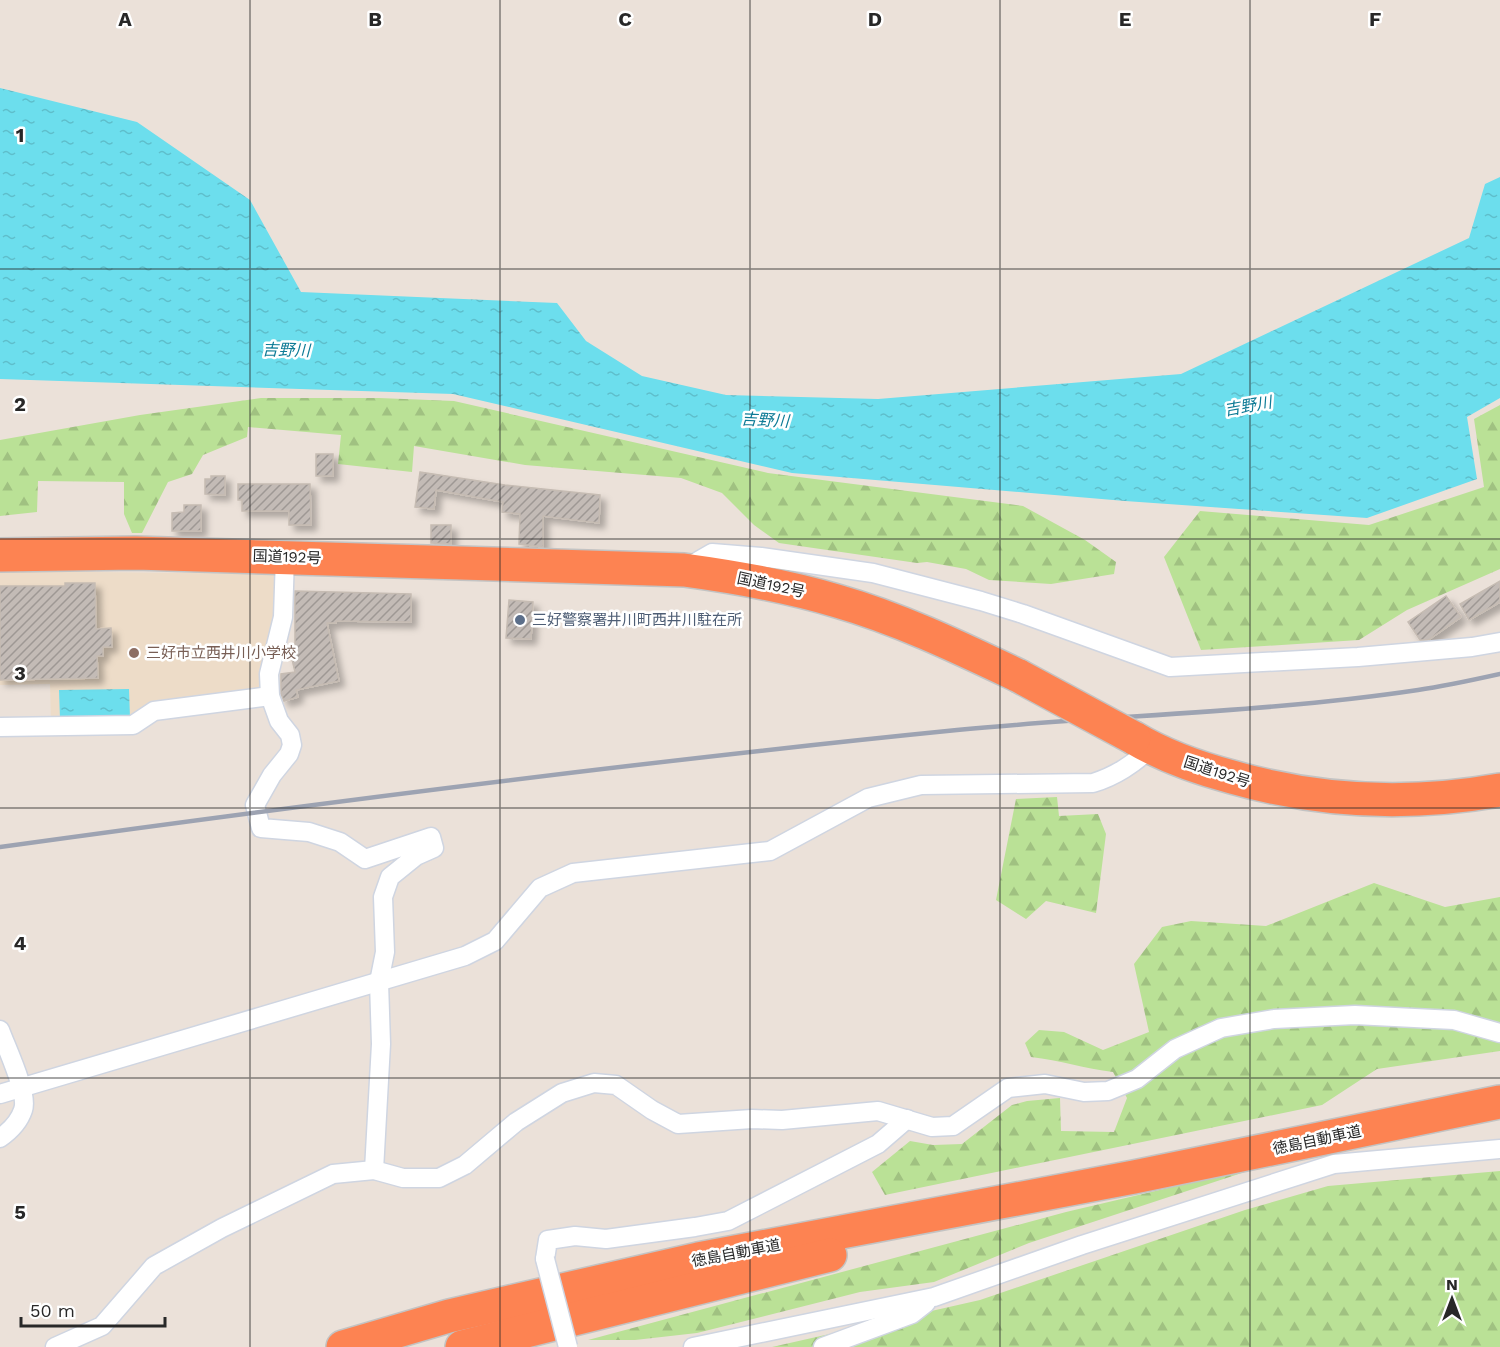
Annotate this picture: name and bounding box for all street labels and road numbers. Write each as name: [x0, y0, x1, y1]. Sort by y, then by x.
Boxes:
street label: 国道192号: [252, 547, 322, 567]
street label: 国道192号: [735, 569, 807, 601]
street label: 国道192号: [1181, 753, 1253, 791]
street label: 徳島自動車道: [1271, 1122, 1363, 1158]
street label: 徳島自動車道: [690, 1236, 782, 1270]

